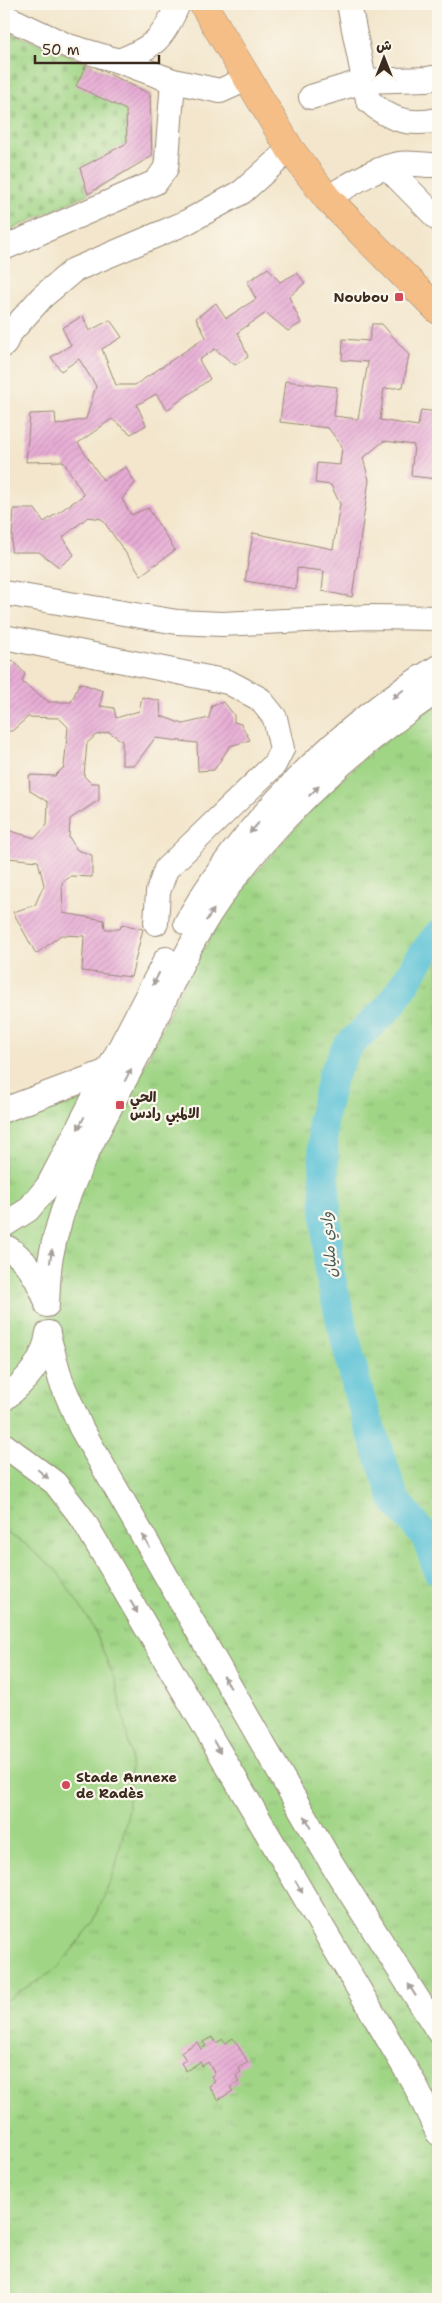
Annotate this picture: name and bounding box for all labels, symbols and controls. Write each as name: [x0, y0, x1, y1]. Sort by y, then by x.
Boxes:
scale bar: [35, 32, 159, 64]
north arrow: [360, 32, 410, 82]
text: ش: [376, 36, 392, 54]
text: 50 m: [42, 40, 80, 60]
place label: Noubou: [333, 288, 389, 306]
marker: Noubou: [393, 291, 405, 303]
one-way arrow: [391, 689, 405, 699]
one-way arrow: [307, 785, 319, 797]
one-way arrow: [248, 822, 259, 835]
one-way arrow: [205, 908, 215, 922]
one-way arrow: [152, 972, 160, 986]
one-way arrow: [123, 1068, 132, 1082]
place label: الحي الالمبي رادس: [130, 1088, 200, 1126]
marker: الحي الالمبي رادس: [114, 1099, 126, 1111]
one-way arrow: [77, 1116, 85, 1130]
water label: وادي مليان: [316, 1211, 343, 1279]
one-way arrow: [48, 1248, 56, 1264]
one-way arrow: [36, 1468, 49, 1479]
one-way arrow: [142, 1533, 150, 1548]
one-way arrow: [130, 1600, 139, 1613]
one-way arrow: [223, 1674, 231, 1689]
one-way arrow: [212, 1740, 221, 1753]
place label: Stade Annexe de Radès: [76, 1768, 177, 1802]
marker: Stade Annexe de Radès: [60, 1779, 72, 1791]
one-way arrow: [303, 1816, 312, 1829]
one-way arrow: [294, 1881, 303, 1894]
one-way arrow: [407, 1984, 417, 1997]

